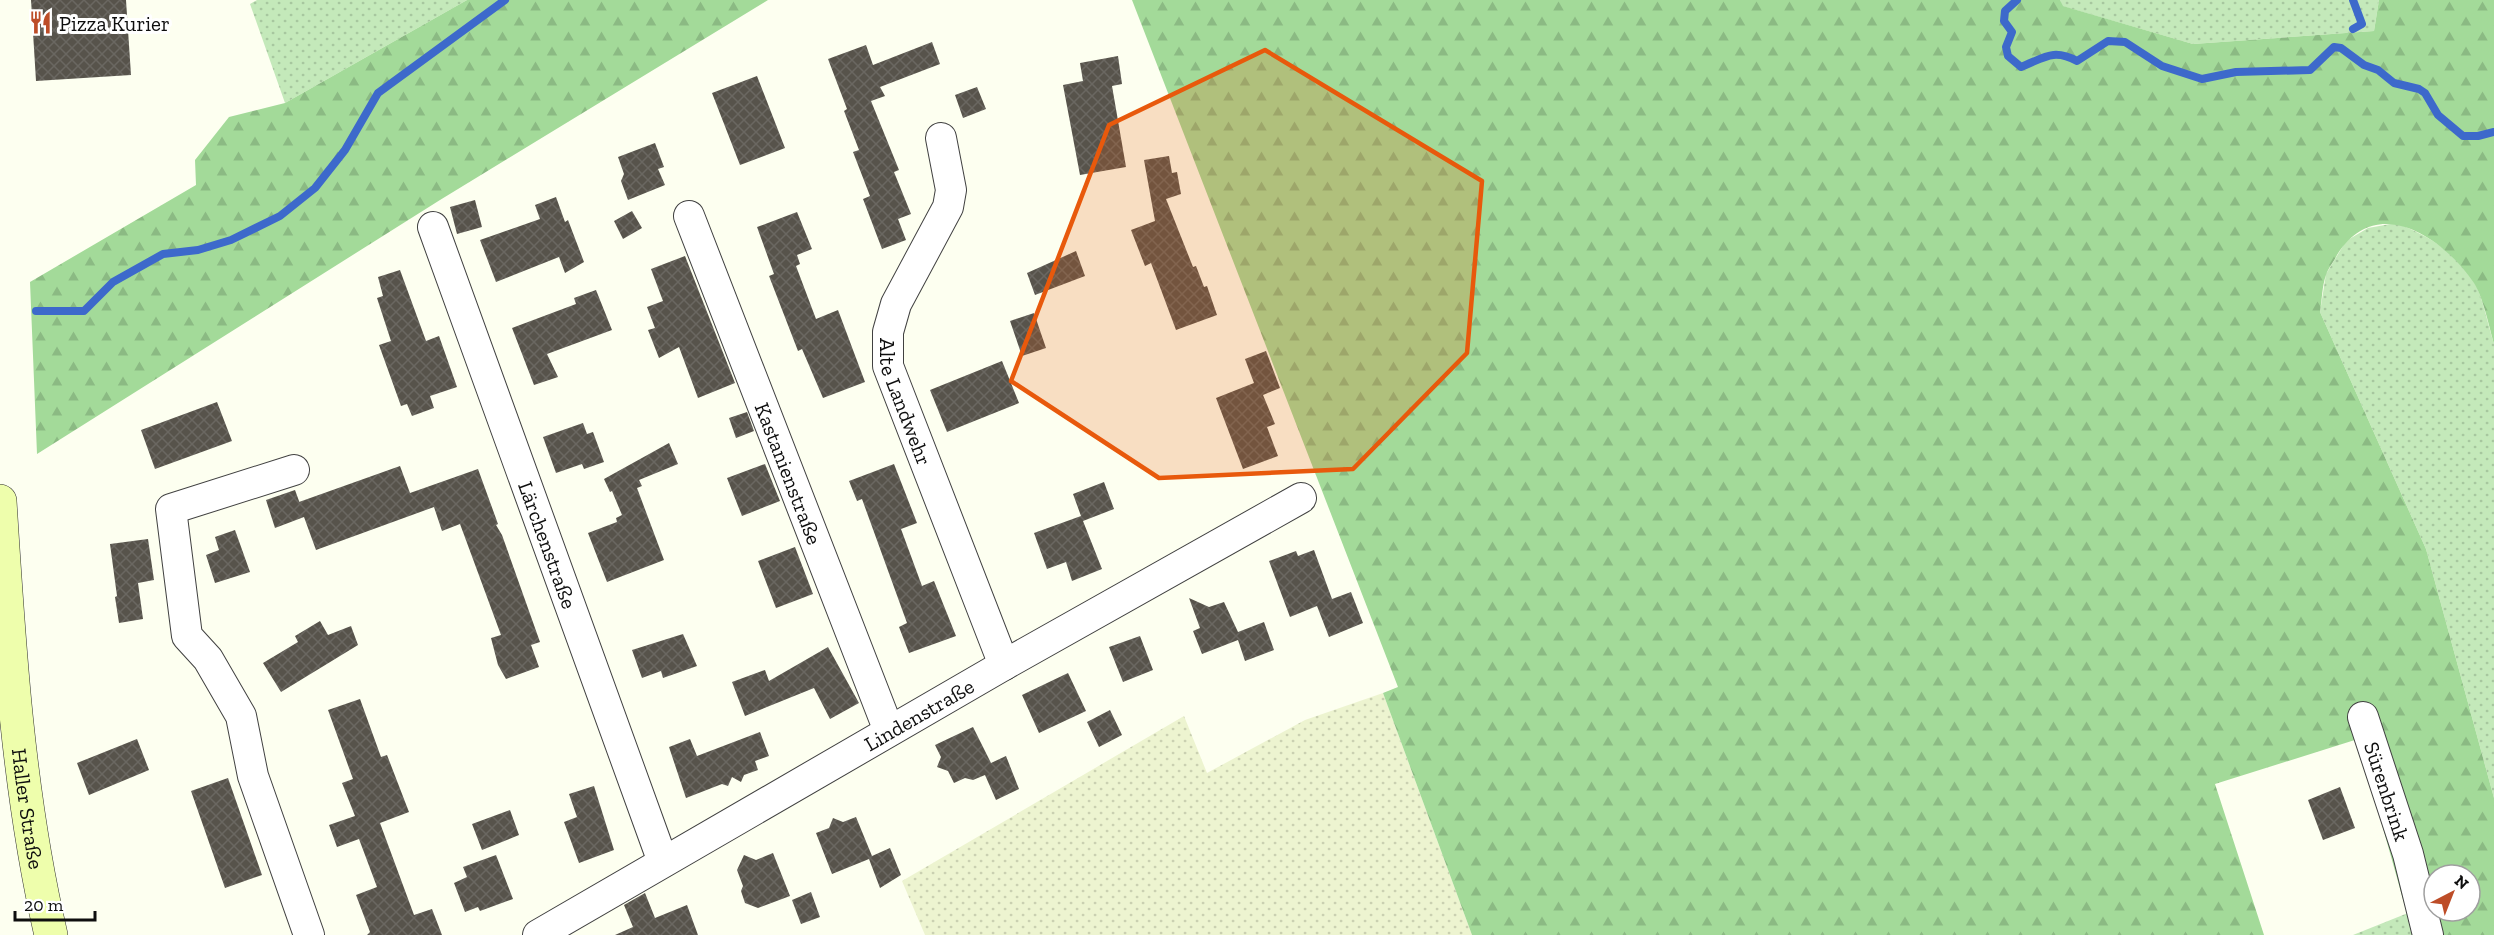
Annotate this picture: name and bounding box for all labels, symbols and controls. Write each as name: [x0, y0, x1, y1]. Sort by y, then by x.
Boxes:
restaurant icon: Pizza Kurier: [28, 10, 54, 36]
place label: Pizza Kurier: [59, 11, 170, 36]
street label: Alte Landwehr: [876, 338, 938, 469]
street label: Kastanienstraße: [750, 399, 828, 548]
street label: Lärchenstraße: [514, 478, 583, 612]
street label: Lindenstraße: [859, 673, 978, 756]
street label: Sürenbrink: [2359, 738, 2415, 844]
street label: Haller Straße: [7, 747, 50, 871]
north arrow: [2422, 863, 2482, 923]
text: N: [2451, 871, 2473, 893]
scale bar: [15, 884, 94, 922]
text: 20 m: [24, 894, 64, 916]

